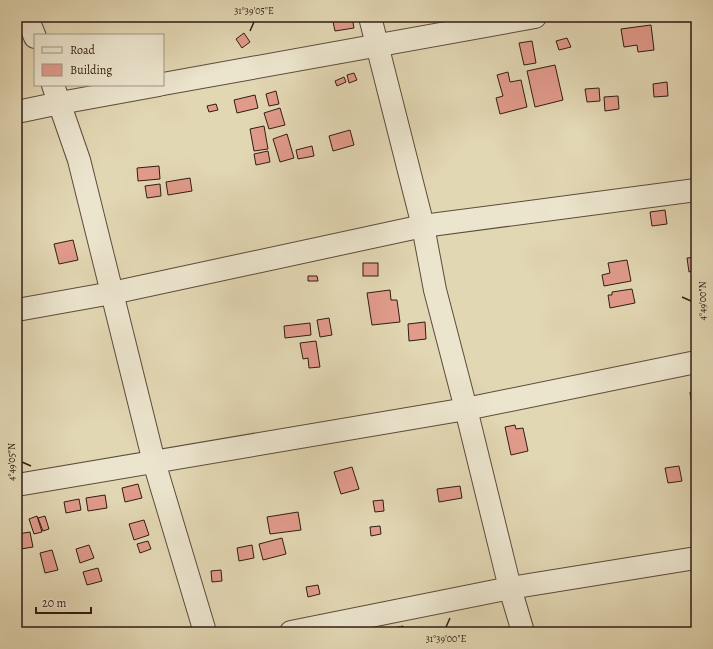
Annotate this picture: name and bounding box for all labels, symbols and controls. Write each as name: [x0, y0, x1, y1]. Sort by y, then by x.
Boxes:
text: 31°39'05"E: [234, 4, 274, 17]
legend: [34, 34, 164, 86]
text: Road: [70, 42, 96, 58]
text: Building: [70, 62, 112, 78]
text: 4°49'00"N: [696, 281, 709, 321]
text: 4°49'05"N: [5, 443, 18, 481]
scale bar: [36, 589, 91, 615]
text: 20 m: [42, 595, 66, 611]
text: 31°39'00"E: [426, 632, 466, 645]

